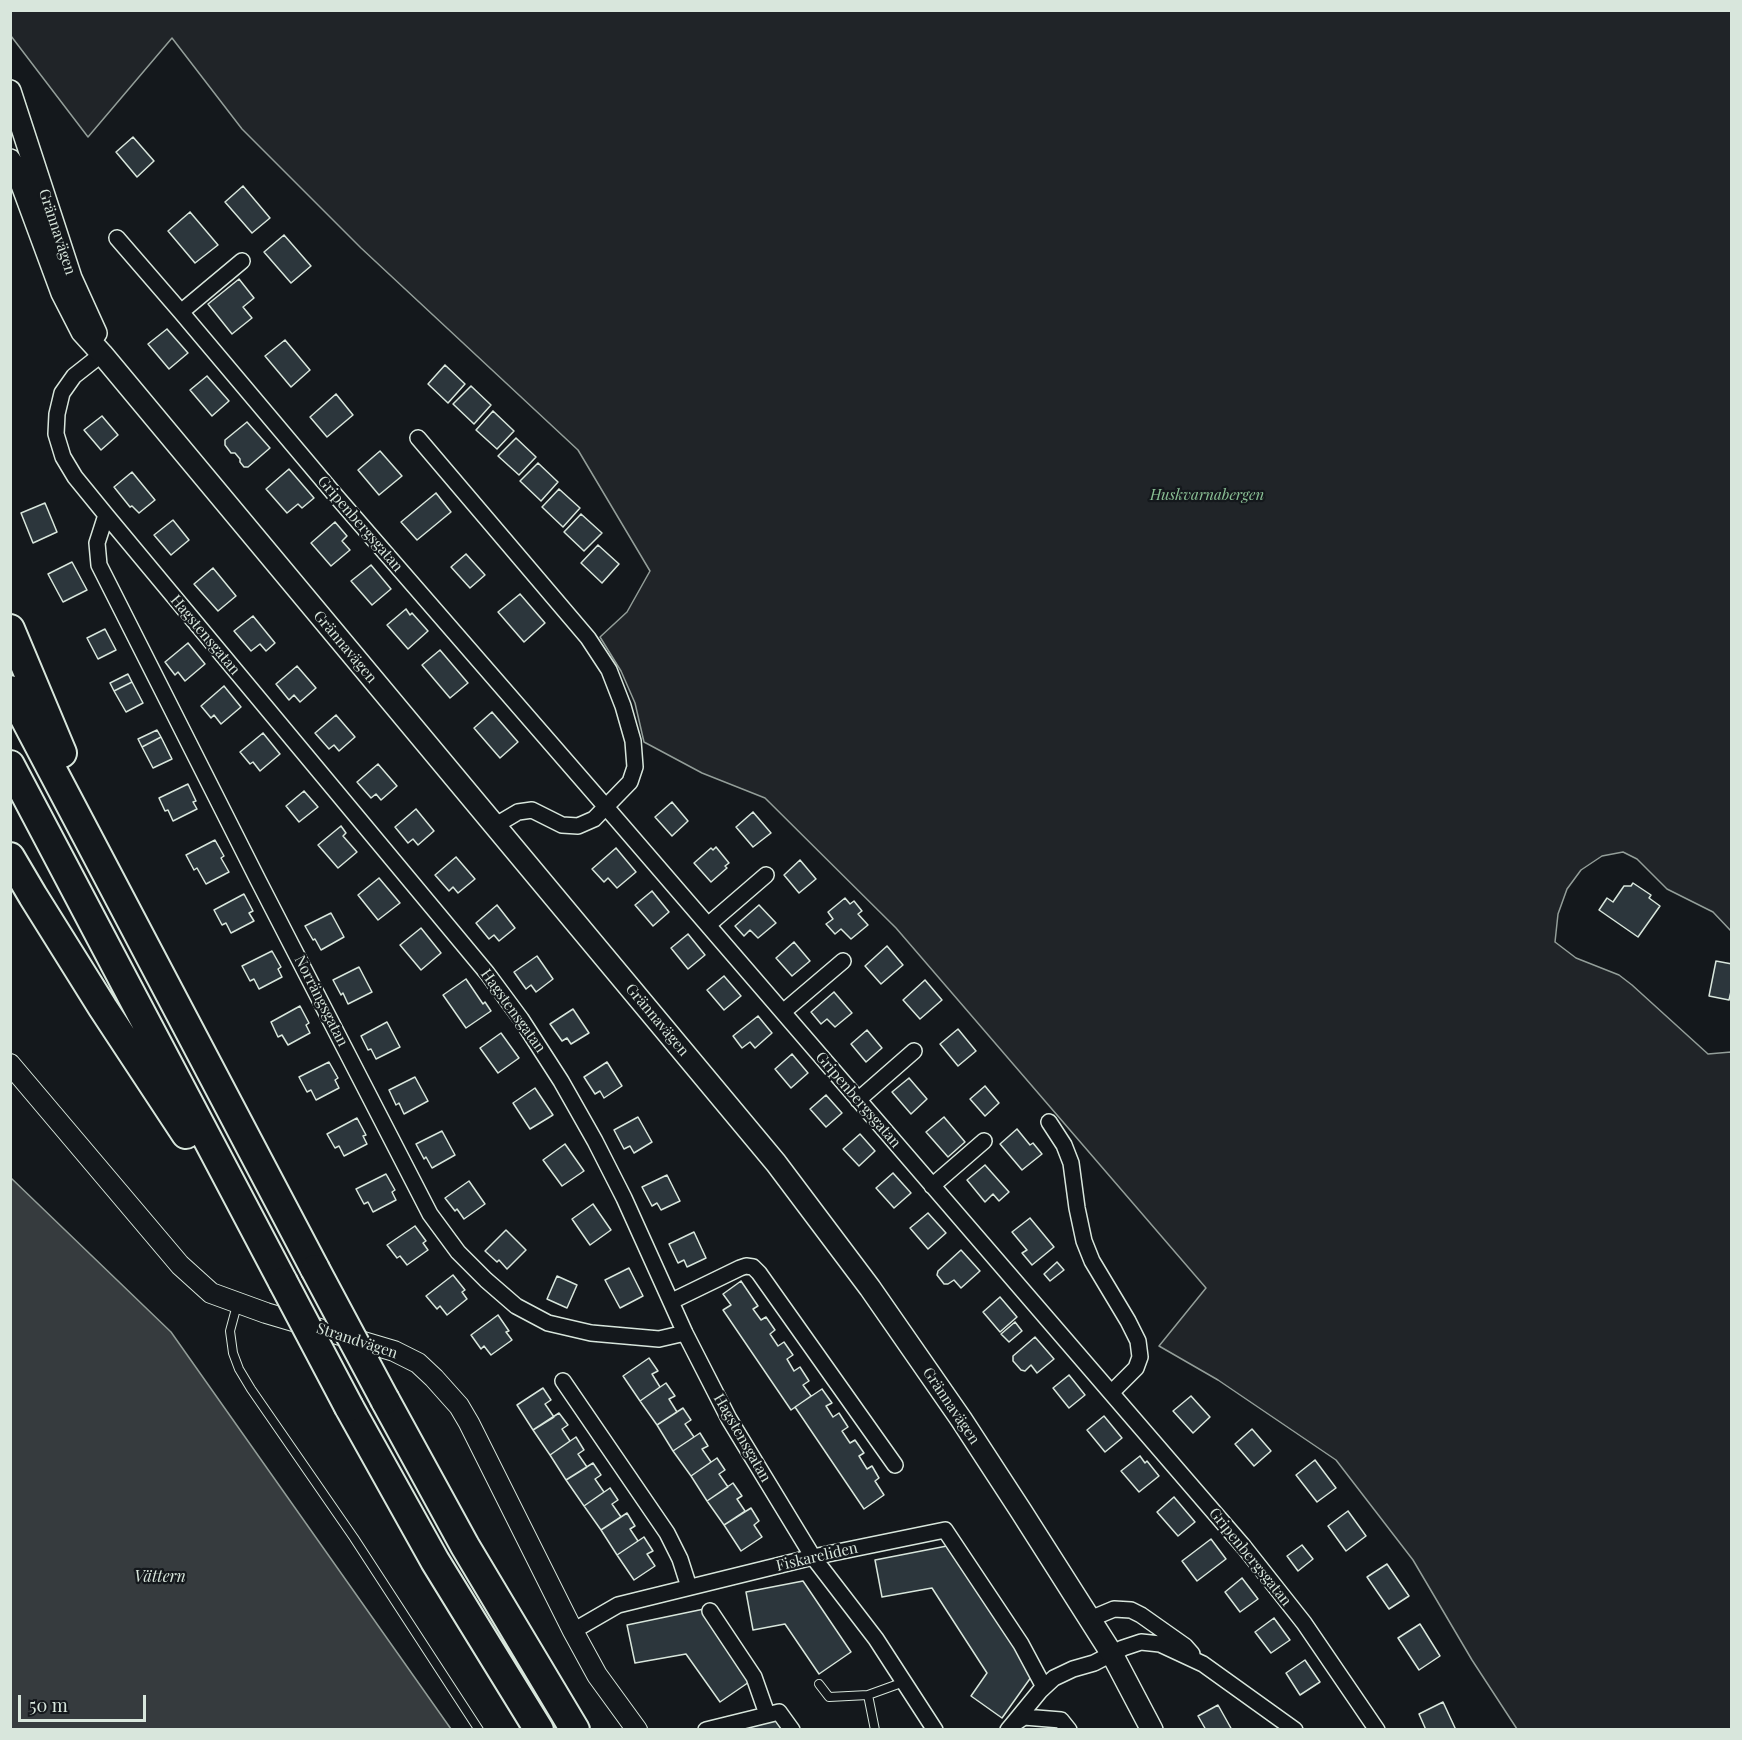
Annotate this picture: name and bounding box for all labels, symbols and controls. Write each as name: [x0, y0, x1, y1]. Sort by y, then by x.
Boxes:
street label: Grännavägen: [35, 187, 79, 277]
street label: Gripenbergsgatan: [313, 472, 407, 576]
park label: Huskvarnabergen: [1150, 486, 1264, 504]
street label: Hagstensgatan: [166, 591, 244, 679]
street label: Grännavägen: [309, 607, 381, 687]
street label: Norrängsgatan: [290, 953, 352, 1049]
street label: Hagstensgatan: [477, 966, 549, 1056]
street label: Grännavägen: [621, 980, 693, 1060]
street label: Gripenbergsgatan: [811, 1048, 905, 1152]
street label: Strandvägen: [314, 1319, 400, 1363]
street label: Grännavägen: [919, 1364, 983, 1448]
street label: Hagstensgatan: [709, 1391, 775, 1485]
street label: Gripenbergsgatan: [1205, 1504, 1295, 1610]
street label: Fiskareliden: [774, 1539, 860, 1575]
water label: Vättern: [134, 1567, 186, 1587]
scale bar: [21, 1683, 148, 1721]
text: 50 m: [29, 1693, 68, 1717]

